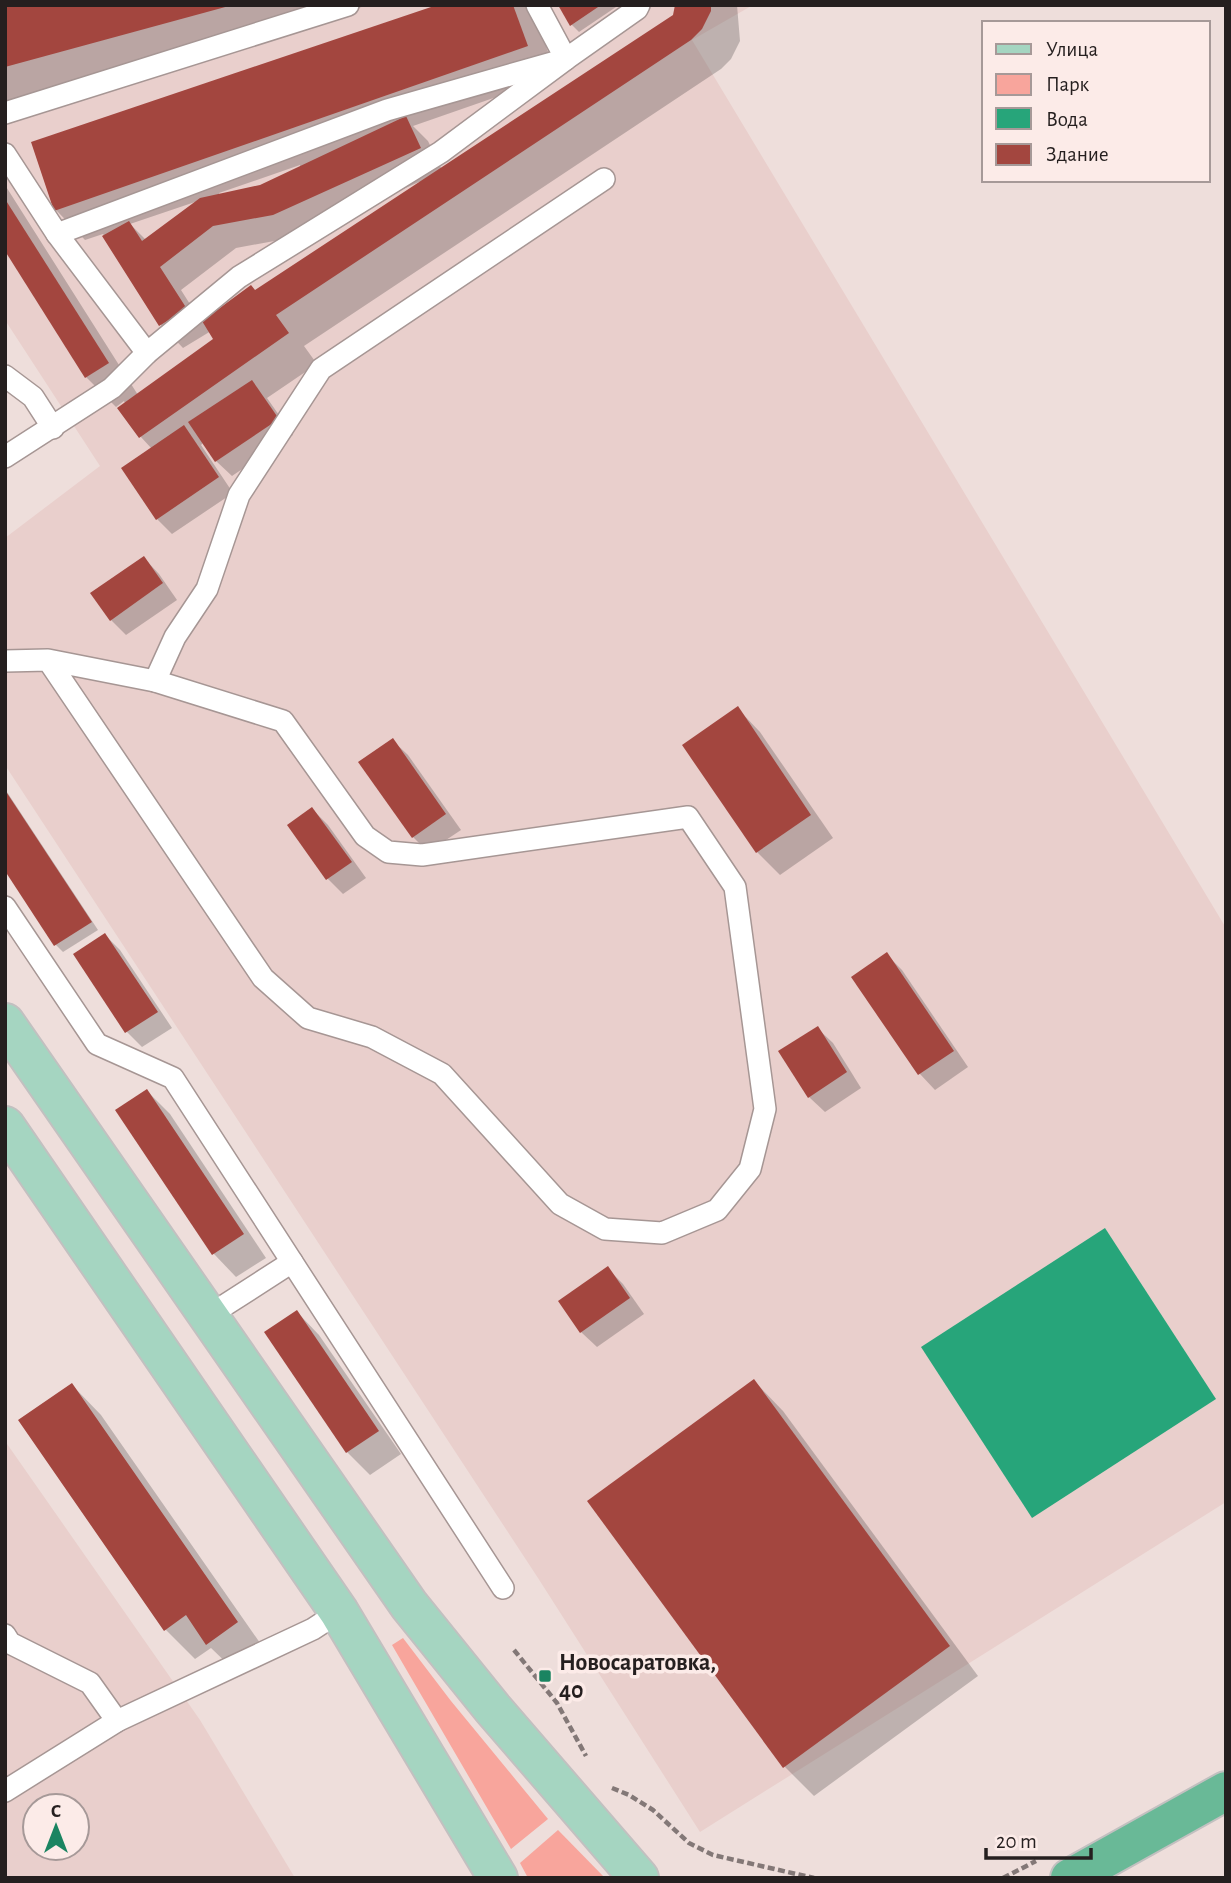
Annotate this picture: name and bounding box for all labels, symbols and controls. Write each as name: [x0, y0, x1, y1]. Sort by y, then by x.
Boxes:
legend: [982, 21, 1210, 182]
text: Улица: [1046, 39, 1099, 60]
text: Парк: [1046, 74, 1090, 95]
text: Вода: [1046, 109, 1088, 130]
text: Здание: [1046, 144, 1109, 165]
place label: Новосаратовка, 40: [559, 1651, 716, 1703]
marker: Новосаратовка, 40: [537, 1668, 553, 1684]
north arrow: [21, 1792, 91, 1862]
text: С: [51, 1802, 61, 1821]
scale bar: [986, 1816, 1091, 1860]
text: 20 m: [996, 1831, 1037, 1852]

